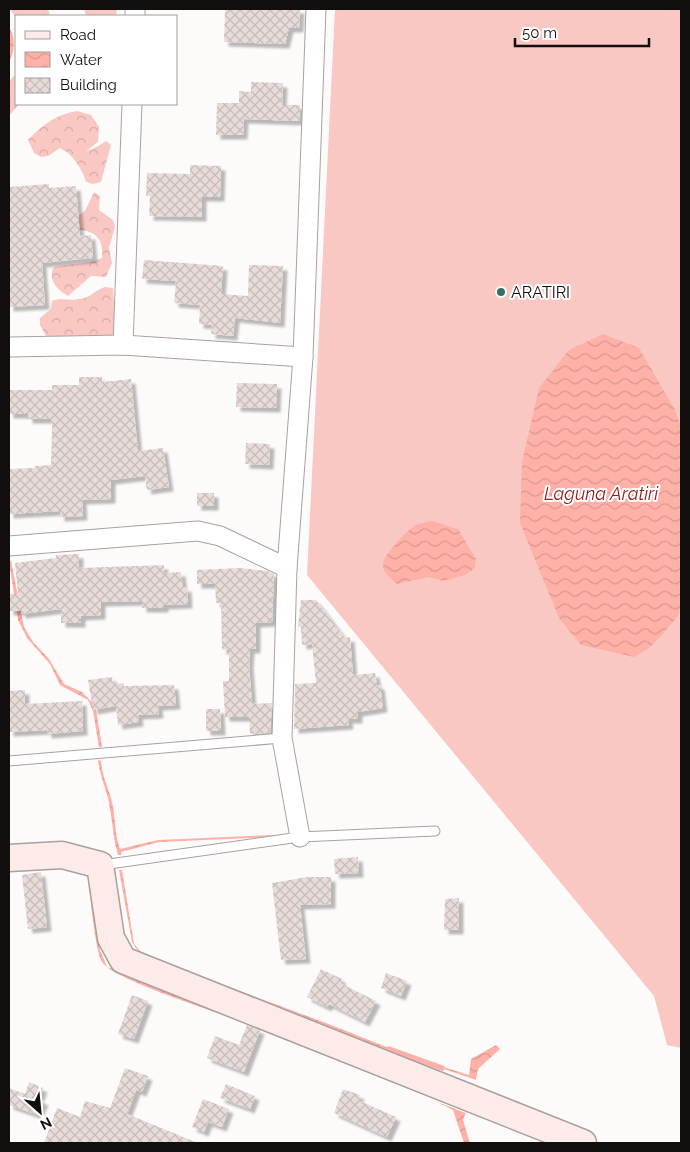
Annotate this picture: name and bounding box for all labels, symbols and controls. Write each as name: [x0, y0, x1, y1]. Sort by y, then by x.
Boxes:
legend: [15, 15, 178, 105]
scale bar: [515, 15, 649, 47]
text: 50 m: [522, 24, 557, 42]
text: Road: [60, 26, 96, 44]
text: Water: [60, 51, 103, 69]
text: Building: [60, 76, 117, 94]
place label: ARATIRI: [511, 283, 570, 302]
marker: ARATIRI: [495, 286, 507, 298]
water label: Laguna Aratiri: [544, 483, 659, 504]
north arrow: [15, 1087, 65, 1137]
text: N: [38, 1114, 54, 1133]

